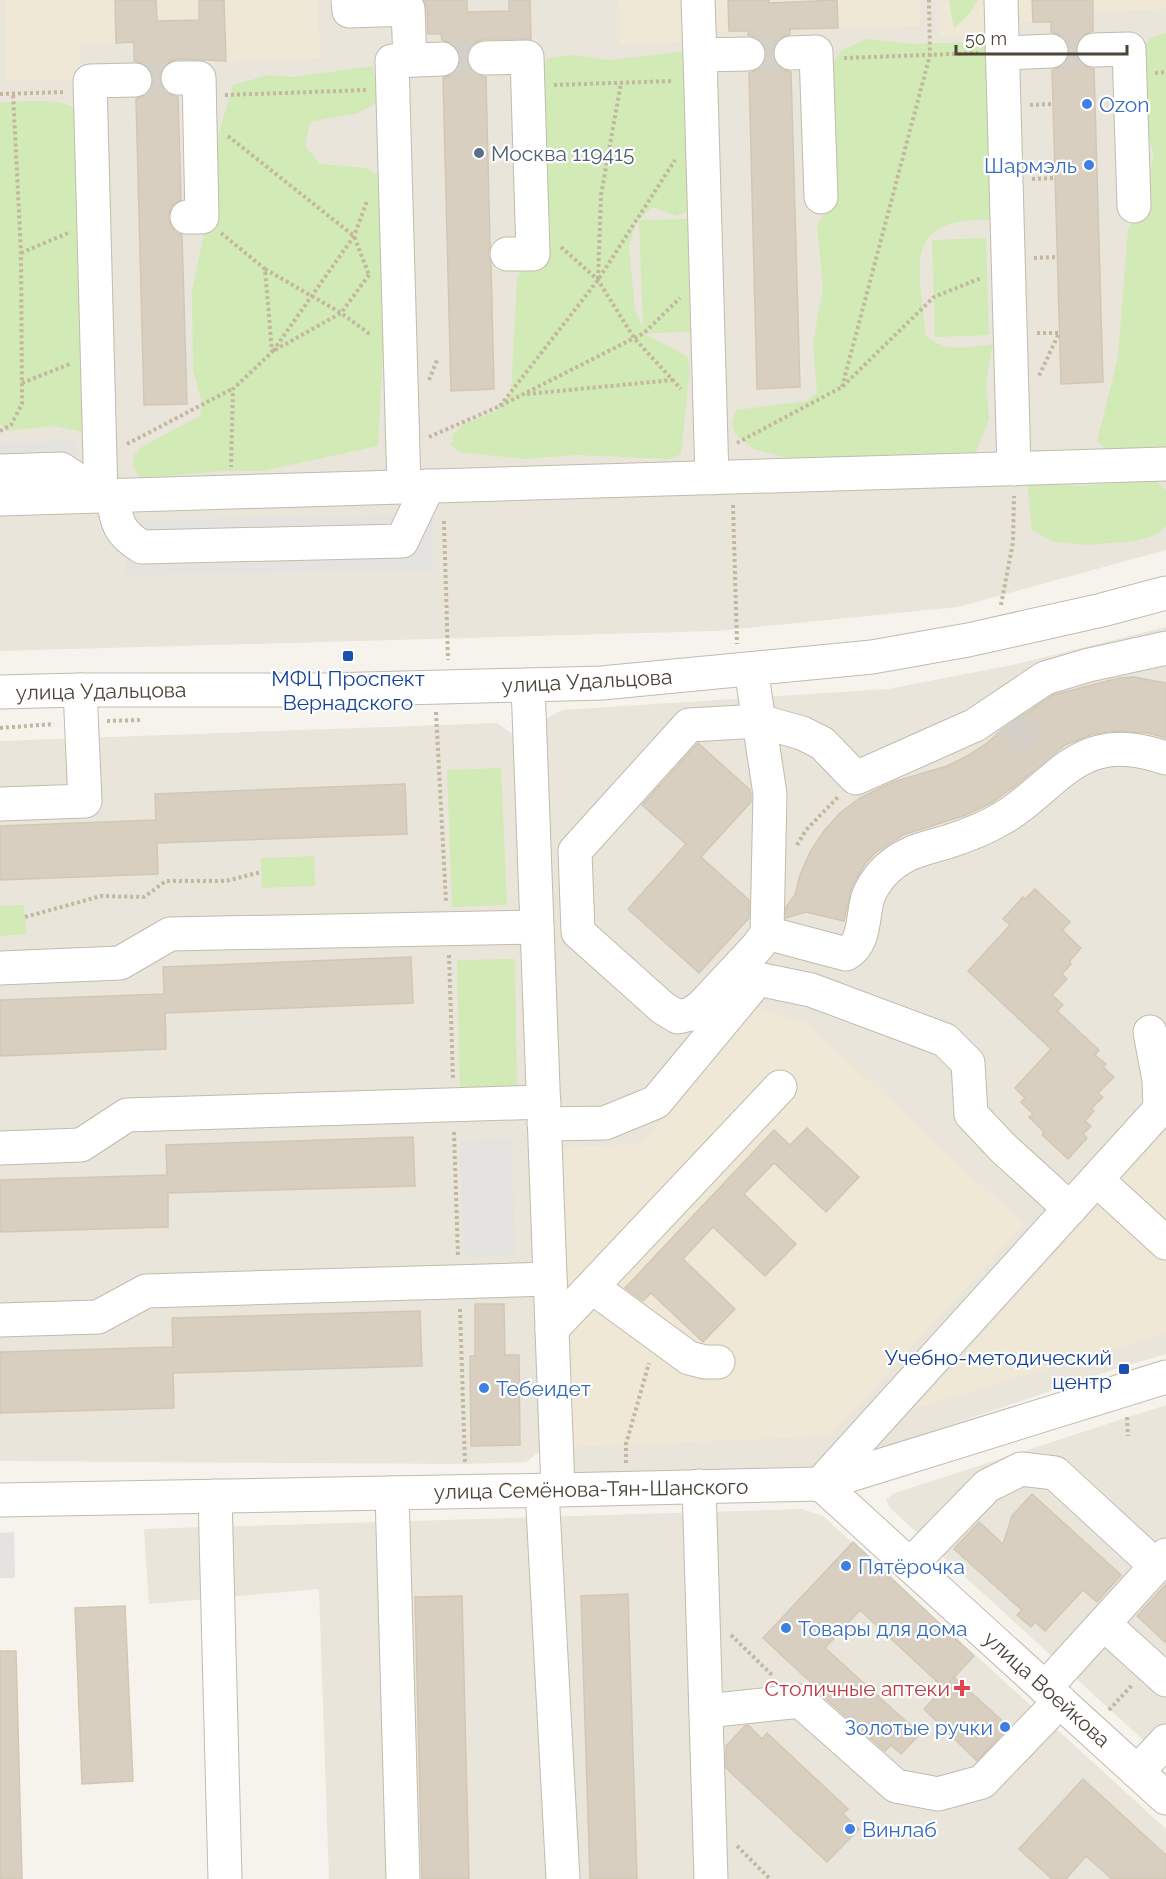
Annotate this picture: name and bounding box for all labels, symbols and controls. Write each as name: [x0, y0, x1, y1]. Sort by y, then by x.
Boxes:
scale bar: [956, 18, 1127, 56]
text: 50 m: [965, 28, 1007, 49]
place label: Ozon: [1099, 92, 1150, 117]
marker: Ozon: [1080, 97, 1094, 111]
place label: Москва 119415: [491, 141, 634, 166]
marker: Москва 119415: [472, 146, 486, 160]
place label: Шармэль: [984, 153, 1077, 178]
marker: Шармэль: [1082, 158, 1096, 172]
marker: МФЦ Проспект Вернадского: [341, 649, 355, 663]
street label: улица Удальцова: [501, 664, 673, 698]
place label: МФЦ Проспект Вернадского: [271, 666, 425, 715]
street label: улица Удальцова: [15, 677, 187, 705]
place label: Учебно-методический центр: [885, 1345, 1112, 1394]
marker: Учебно-методический центр: [1117, 1362, 1131, 1376]
place label: Тебеидет: [496, 1376, 591, 1401]
marker: Тебеидет: [477, 1381, 491, 1395]
street label: улица Семёнова-Тян-Шанского: [433, 1474, 749, 1504]
place label: Пятёрочка: [858, 1554, 965, 1579]
marker: Пятёрочка: [839, 1559, 853, 1573]
place label: Товары для дома: [798, 1616, 967, 1641]
marker: Товары для дома: [779, 1621, 793, 1635]
street label: улица Воейкова: [979, 1626, 1115, 1752]
place label: Столичные аптеки: [765, 1676, 950, 1701]
marker: Столичные аптеки: [955, 1681, 969, 1695]
place label: Золотые ручки: [844, 1715, 993, 1740]
marker: Золотые ручки: [998, 1720, 1012, 1734]
place label: Винлаб: [862, 1817, 937, 1842]
marker: Винлаб: [843, 1822, 857, 1836]

